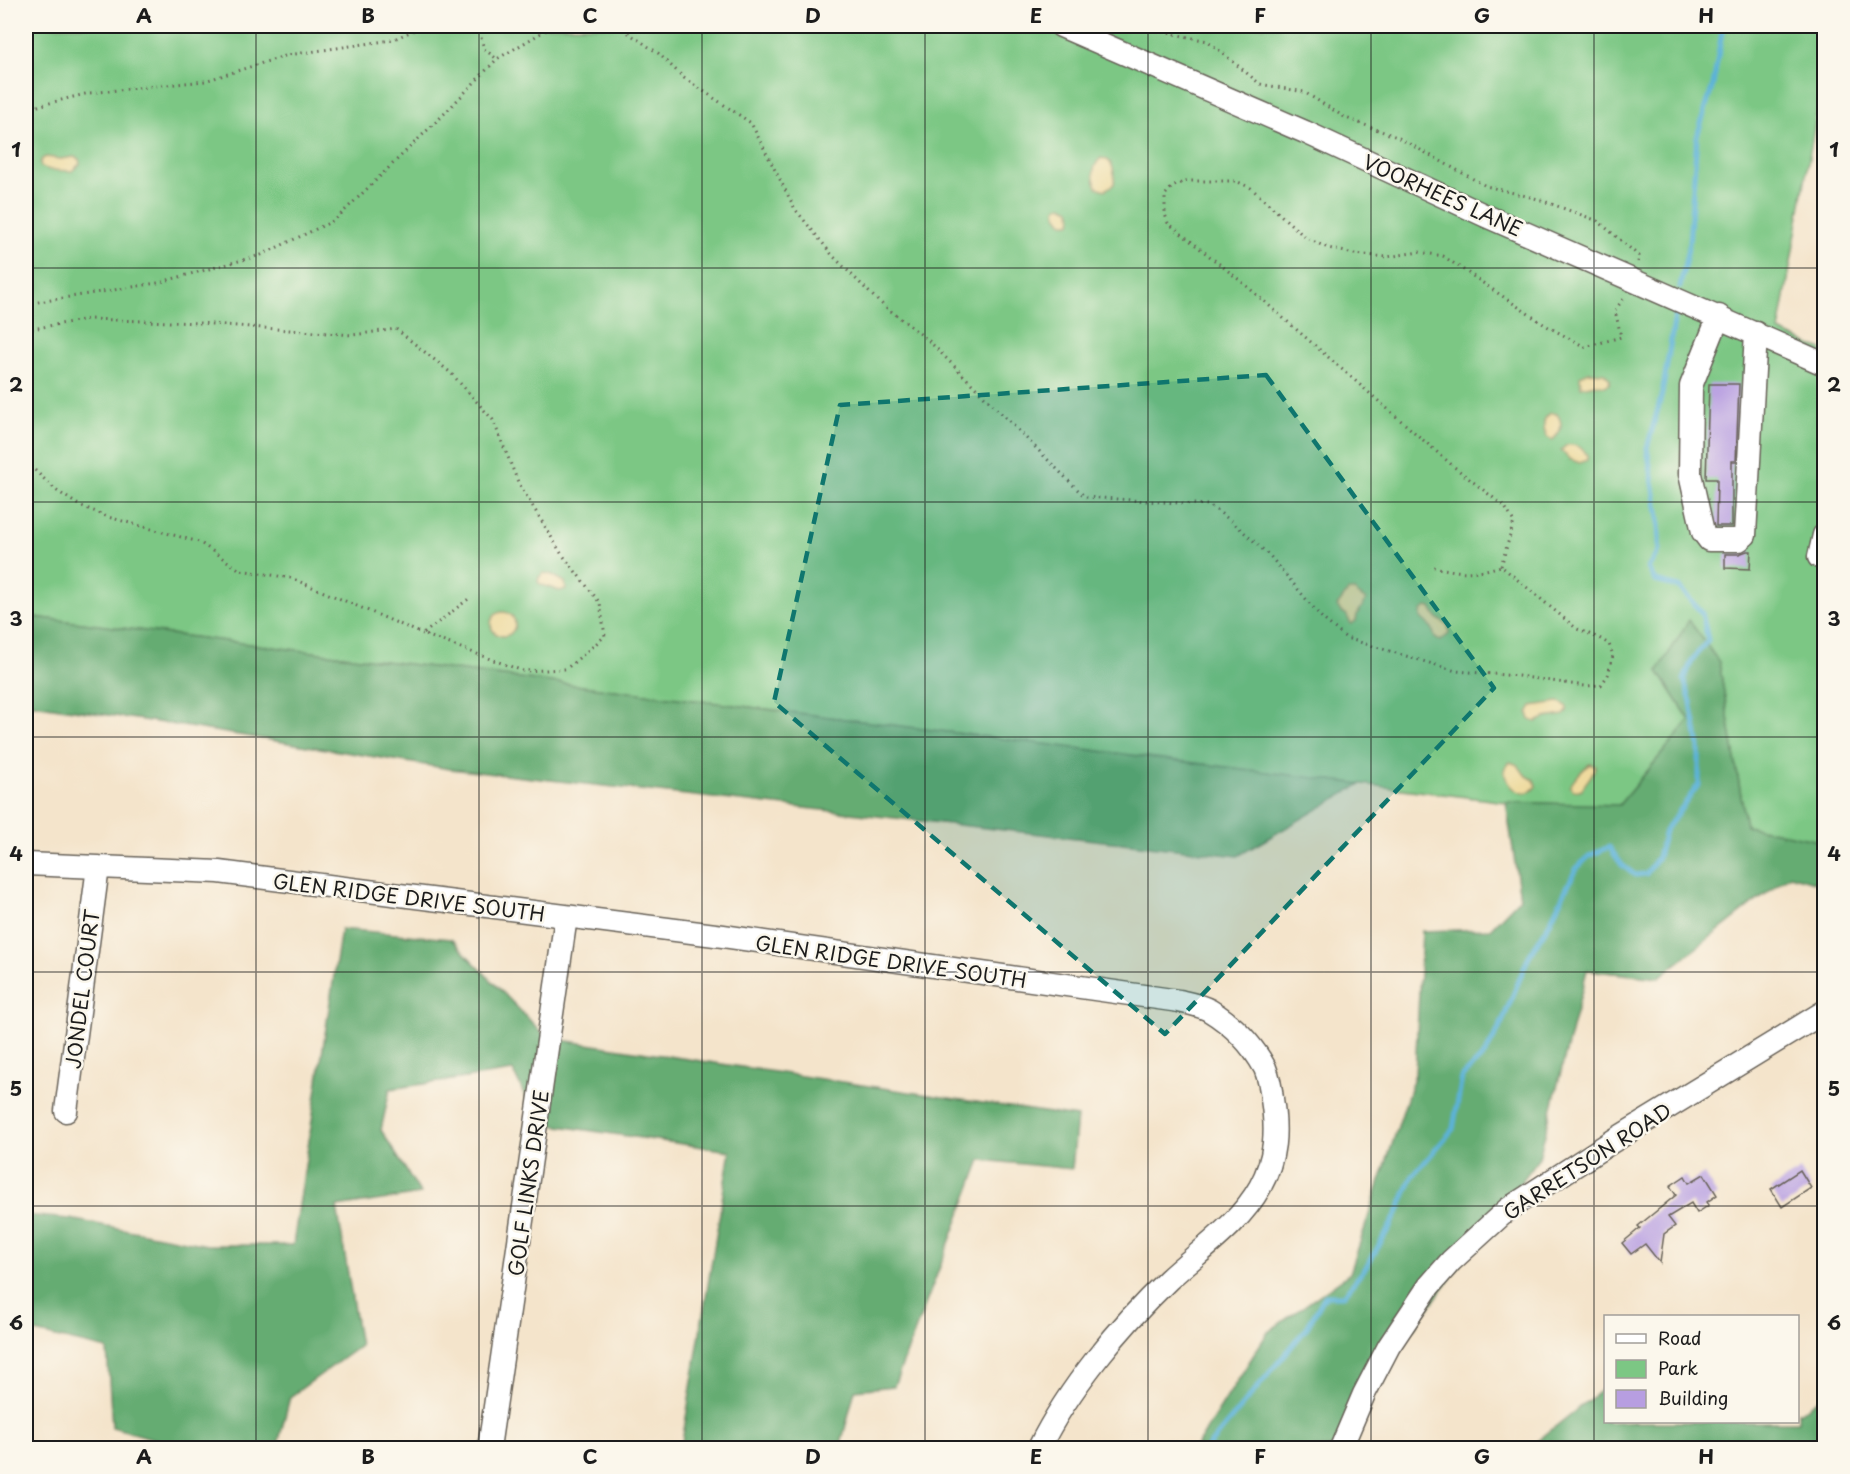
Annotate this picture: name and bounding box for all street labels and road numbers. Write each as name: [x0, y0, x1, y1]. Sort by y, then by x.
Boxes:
street label: VOORHEES LANE: [1358, 146, 1528, 244]
street label: GLEN RIDGE DRIVE SOUTH: [271, 865, 547, 929]
street label: JONDEL COURT: [57, 907, 107, 1070]
street label: GLEN RIDGE DRIVE SOUTH: [753, 927, 1029, 995]
street label: GOLF LINKS DRIVE: [500, 1088, 556, 1278]
street label: GARRETSON ROAD: [1497, 1095, 1677, 1227]

